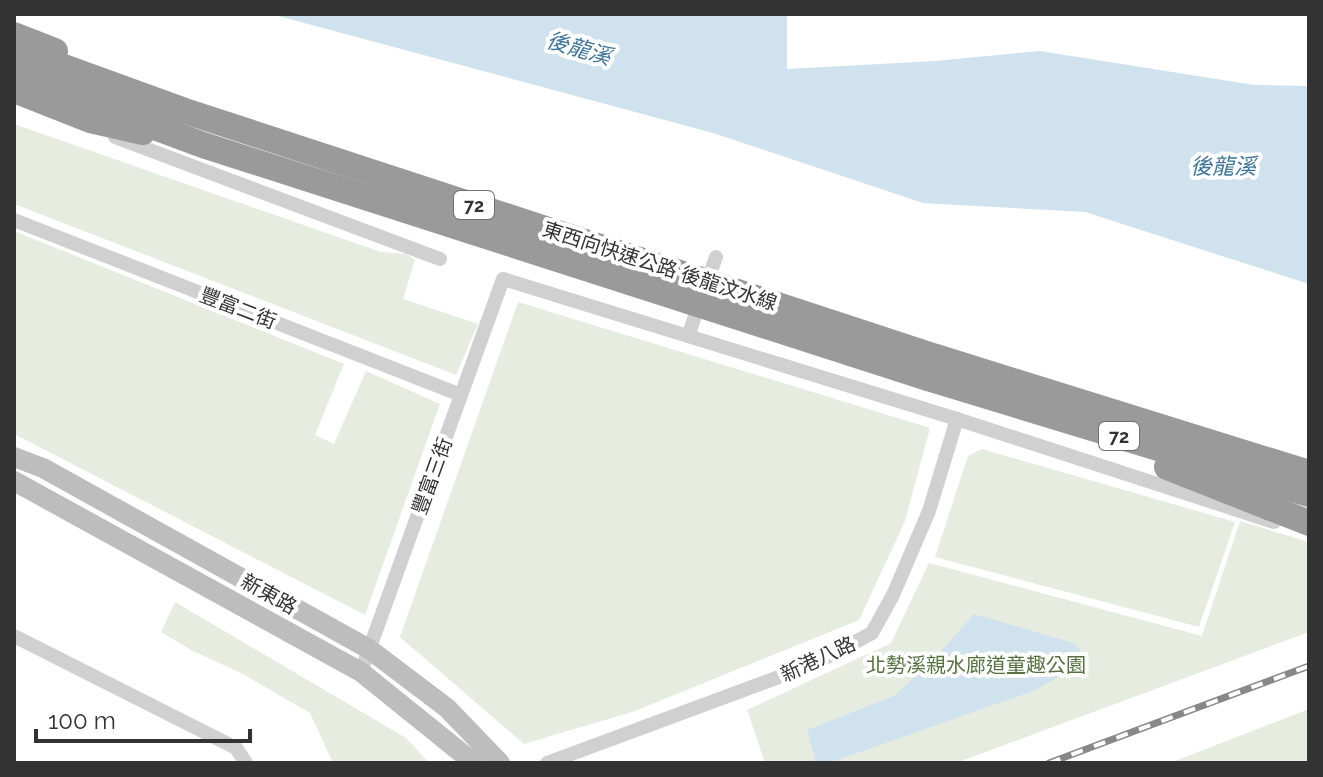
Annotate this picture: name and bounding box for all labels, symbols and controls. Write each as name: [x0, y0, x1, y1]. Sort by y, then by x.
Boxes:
water label: 後龍溪: [544, 26, 617, 70]
water label: 後龍溪: [1190, 153, 1259, 179]
road number: 72: [454, 191, 494, 219]
street label: 東西向快速公路 後龍汶水線: [540, 217, 780, 315]
street label: 豐富二街: [196, 282, 280, 334]
road number: 72: [1099, 422, 1139, 450]
street label: 豐富三街: [407, 434, 457, 518]
street label: 新東路: [237, 569, 301, 619]
street label: 新港八路: [777, 631, 859, 687]
park label: 北勢溪親水廊道童趣公園: [866, 653, 1086, 677]
scale bar: [36, 693, 250, 743]
text: 100 m: [48, 706, 116, 735]

